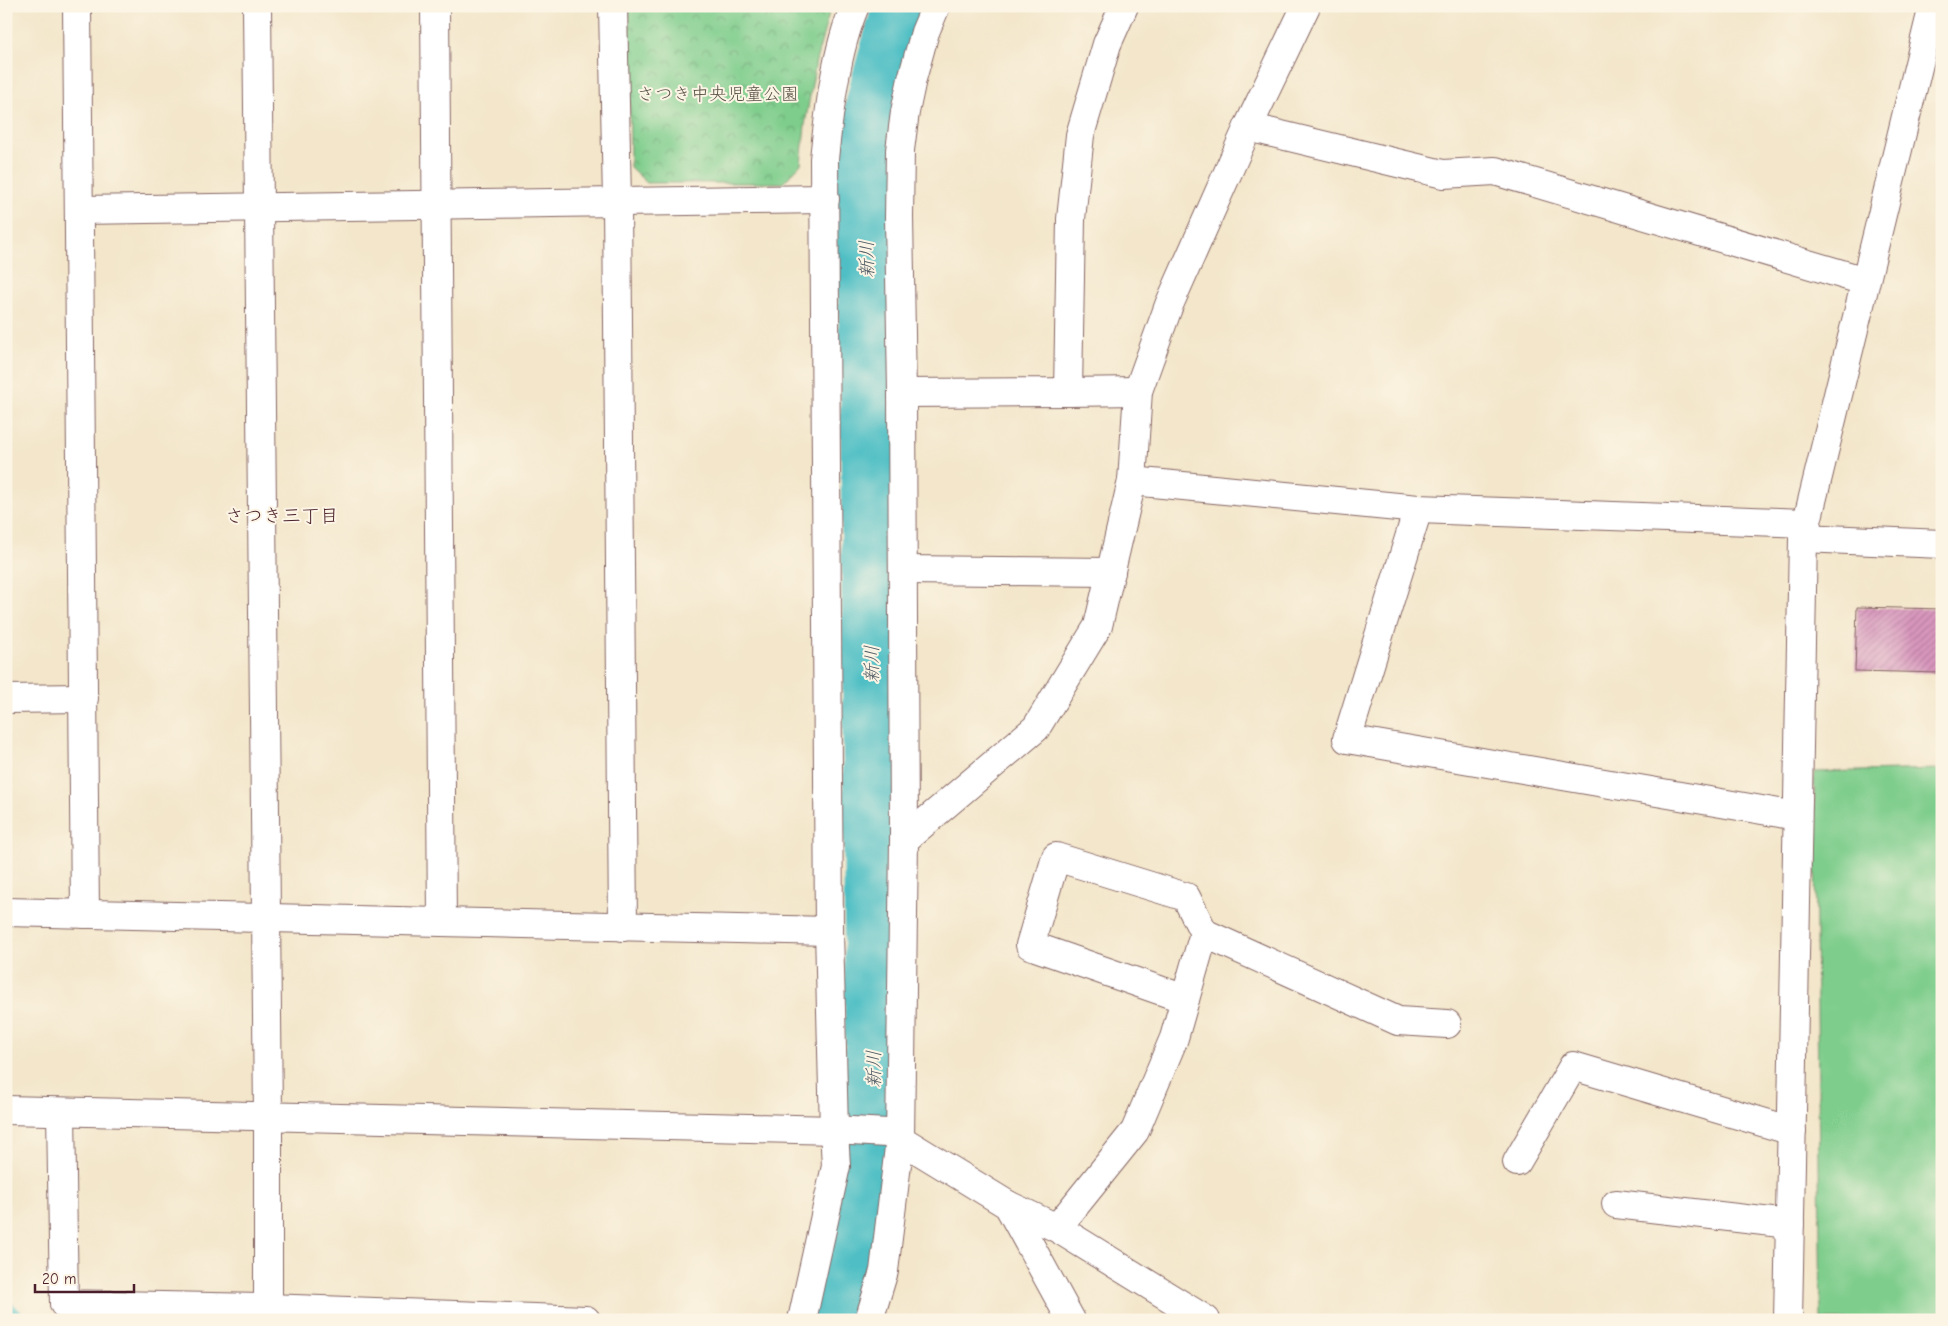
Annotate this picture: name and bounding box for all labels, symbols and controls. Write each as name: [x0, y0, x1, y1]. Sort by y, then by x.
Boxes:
park label: さつき中央児童公園: [637, 84, 799, 105]
water label: 新川: [856, 240, 878, 278]
district label: さつき三丁目: [225, 505, 339, 527]
water label: 新川: [861, 645, 883, 683]
water label: 新川: [863, 1050, 885, 1088]
scale bar: [35, 1261, 134, 1293]
text: 20 m: [42, 1270, 76, 1288]

